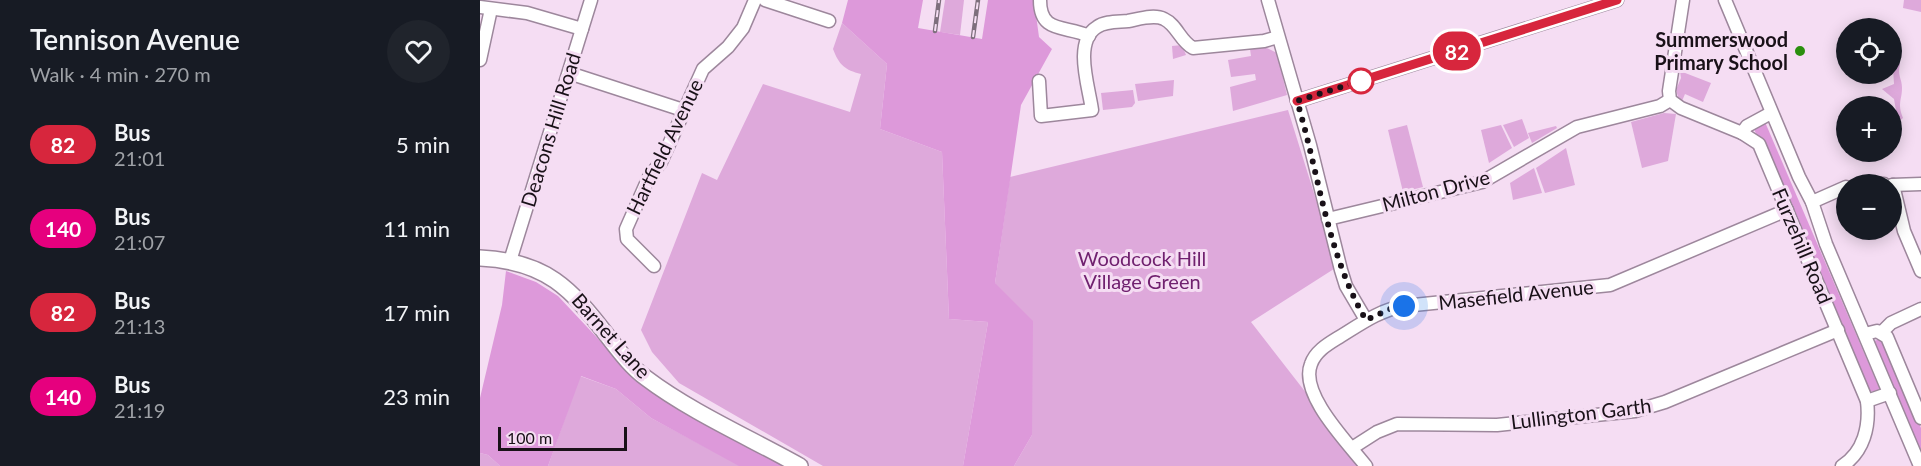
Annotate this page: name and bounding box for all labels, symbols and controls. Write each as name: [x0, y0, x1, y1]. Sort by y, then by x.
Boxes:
map controls: [1836, 18, 1902, 240]
button: locate: [1836, 18, 1902, 84]
button: heart: [387, 20, 450, 83]
text: Tennison Avenue: [30, 22, 240, 56]
place label: Summerswood Primary School: [1654, 27, 1788, 74]
line badge: 82: [1430, 32, 1484, 70]
text: 82: [1445, 39, 1469, 64]
marker: Summerswood Primary School: [1793, 44, 1807, 58]
street label: Deacons Hill Road: [515, 50, 585, 210]
text: Walk · 4 min · 270 m: [30, 62, 211, 86]
unlabelled marker: [1348, 68, 1374, 94]
street label: Hartfield Avenue: [621, 75, 707, 218]
button: +: [1836, 96, 1902, 162]
text: Bus: [114, 119, 150, 146]
text: 5 min: [396, 131, 450, 158]
text: 82: [51, 132, 75, 157]
text: 21:01: [114, 146, 165, 170]
street label: Milton Drive: [1379, 164, 1492, 216]
button: −: [1836, 174, 1902, 240]
street label: Furzehill Road: [1768, 184, 1838, 307]
text: Bus: [114, 203, 150, 230]
text: 11 min: [383, 215, 450, 242]
text: 140: [45, 216, 81, 241]
text: 21:07: [114, 230, 165, 254]
park label: Woodcock Hill Village Green: [1078, 246, 1206, 293]
street label: Masefield Avenue: [1437, 274, 1595, 314]
text: Bus: [114, 287, 150, 314]
street label: Barnet Lane: [567, 288, 656, 383]
your location: [1389, 291, 1419, 321]
text: 17 min: [383, 299, 450, 326]
text: 82: [51, 300, 75, 325]
text: 21:13: [114, 314, 165, 338]
text: Bus: [114, 371, 150, 398]
text: 23 min: [383, 383, 450, 410]
text: 140: [45, 384, 81, 409]
street label: Lullington Garth: [1509, 392, 1653, 434]
text: 21:19: [114, 398, 165, 422]
scale bar: [498, 424, 627, 452]
text: 100 m: [507, 428, 552, 447]

